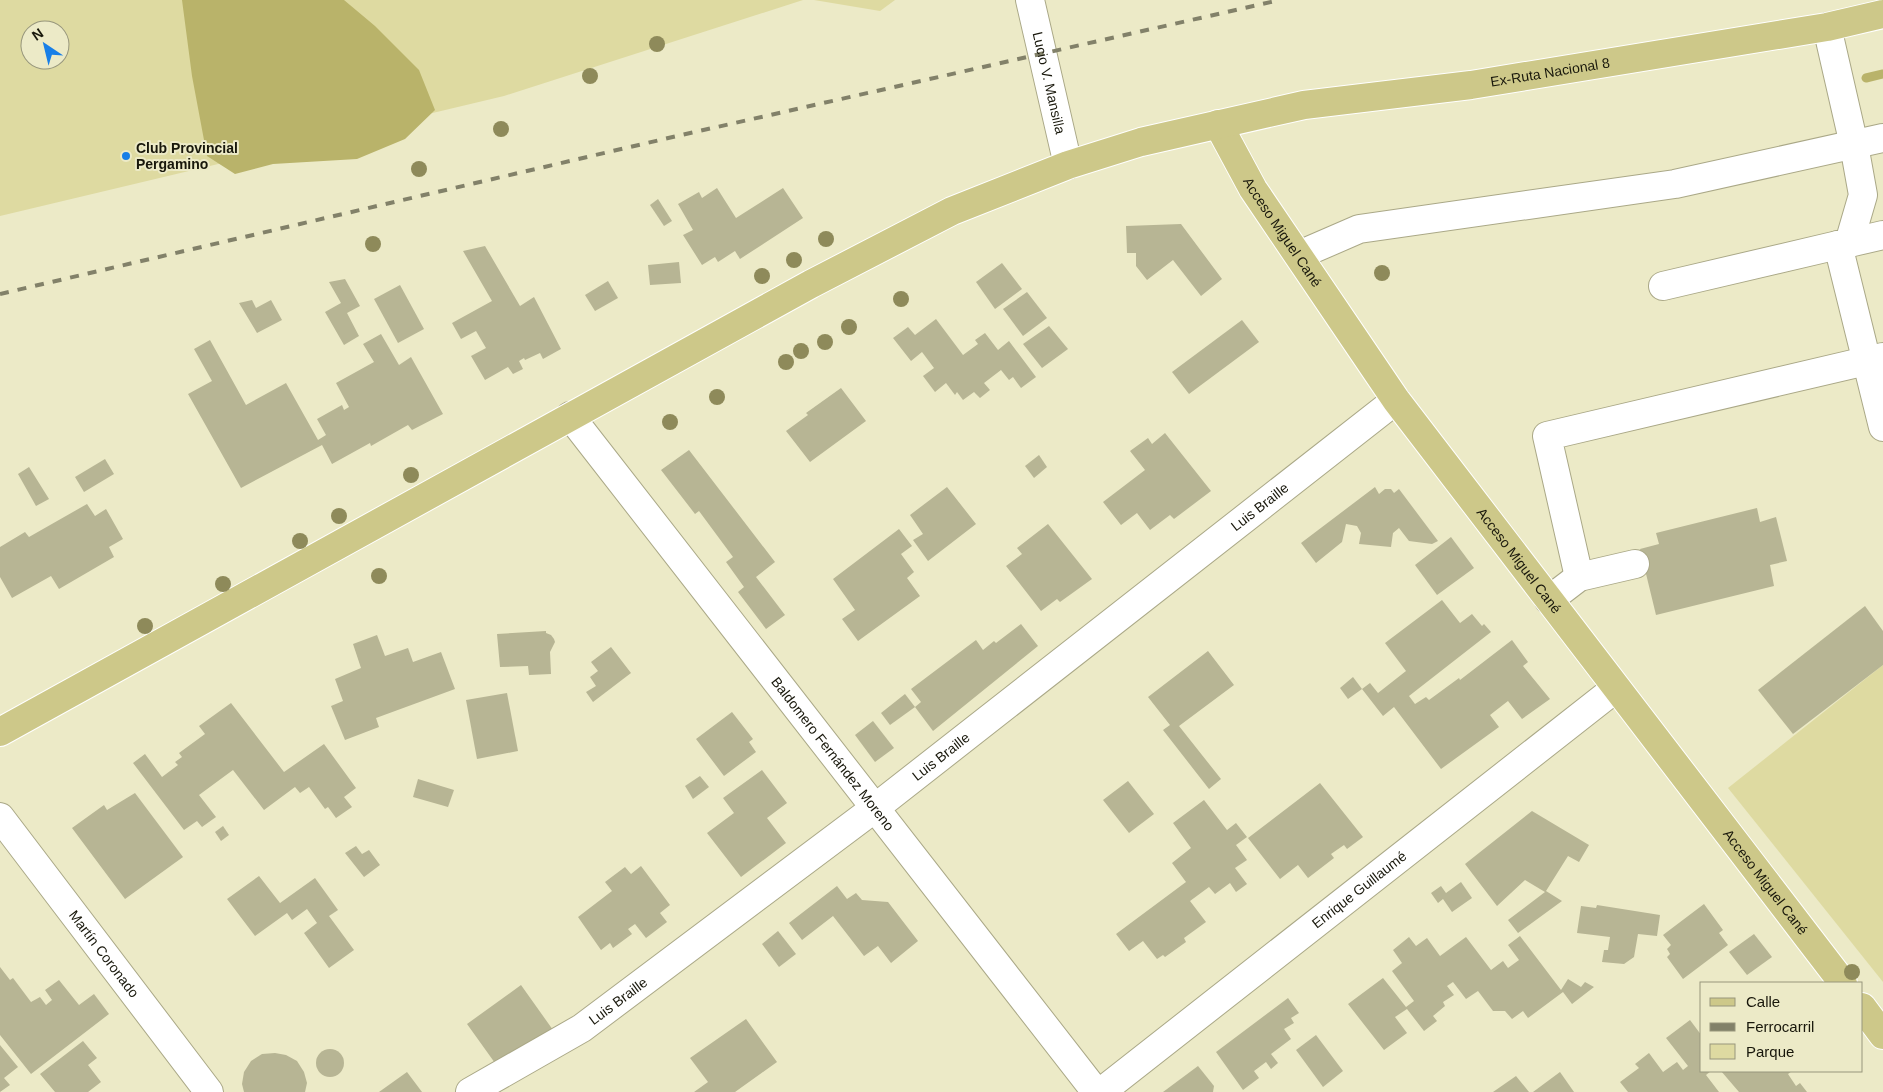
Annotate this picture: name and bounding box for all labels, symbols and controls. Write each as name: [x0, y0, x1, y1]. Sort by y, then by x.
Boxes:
north arrow: [20, 20, 70, 70]
text: N: [29, 25, 46, 44]
street label: Lucio V. Mansilla: [1030, 30, 1069, 136]
street label: Ex-Ruta Nacional 8: [1489, 54, 1611, 90]
place label: Club Provincial Pergamino: [136, 140, 238, 172]
marker: Club Provincial Pergamino: [120, 150, 132, 162]
street label: Acceso Miguel Cané: [1240, 175, 1325, 290]
street label: Luis Braille: [1228, 479, 1292, 534]
street label: Acceso Miguel Cané: [1474, 505, 1565, 617]
street label: Baldomero Fernández Moreno: [768, 674, 898, 834]
street label: Luis Braille: [909, 729, 973, 784]
street label: Acceso Miguel Cané: [1720, 826, 1811, 938]
street label: Enrique Guillaumé: [1309, 848, 1410, 931]
street label: Martín Coronado: [66, 907, 142, 1001]
street label: Luis Braille: [586, 974, 650, 1028]
legend: [1700, 982, 1863, 1072]
text: Calle: [1746, 993, 1780, 1010]
text: Ferrocarril: [1746, 1018, 1814, 1035]
text: Parque: [1746, 1043, 1794, 1060]

